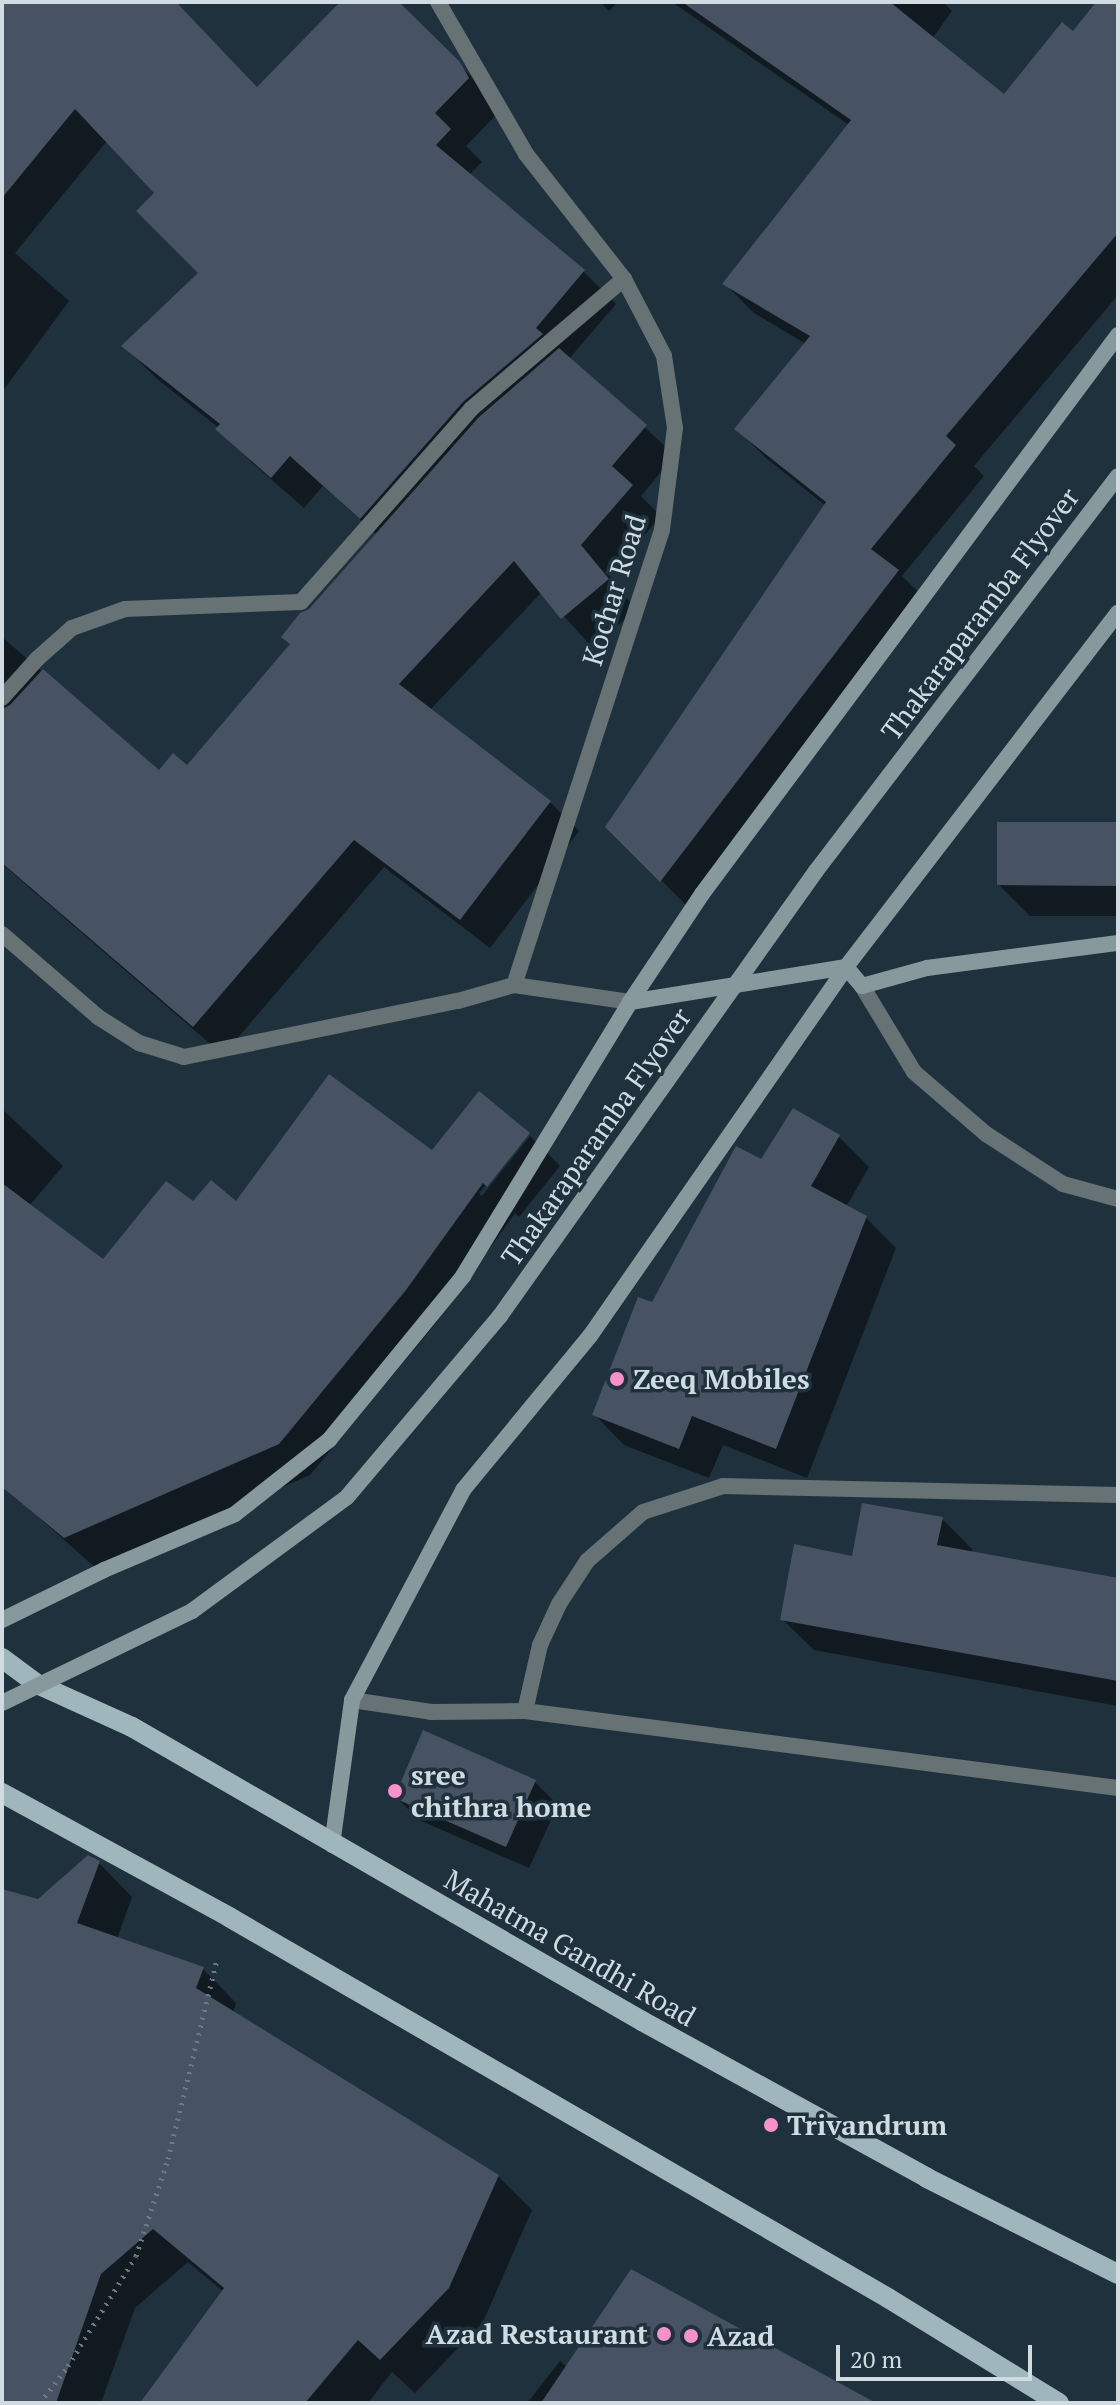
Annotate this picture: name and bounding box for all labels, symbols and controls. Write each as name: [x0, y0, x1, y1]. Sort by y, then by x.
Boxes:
street label: Thakaraparamba Flyover: [874, 481, 1086, 747]
street label: Kochar Road: [575, 511, 653, 669]
street label: Thakaraparamba Flyover: [494, 1001, 698, 1273]
place label: Zeeq Mobiles: [633, 1362, 810, 1396]
marker: Zeeq Mobiles: [608, 1370, 626, 1388]
place label: sree chithra home: [411, 1758, 592, 1824]
marker: sree chithra home: [386, 1782, 404, 1800]
street label: Mahatma Gandhi Road: [439, 1862, 701, 2034]
place label: Trivandrum: [787, 2108, 947, 2142]
marker: Trivandrum: [762, 2116, 780, 2134]
place label: Azad Restaurant: [426, 2317, 648, 2351]
place label: Azad: [707, 2319, 774, 2353]
marker: Azad Restaurant: [655, 2325, 673, 2343]
marker: Azad: [682, 2327, 700, 2345]
scale bar: [840, 2329, 1036, 2379]
text: 20 m: [850, 2343, 902, 2375]

